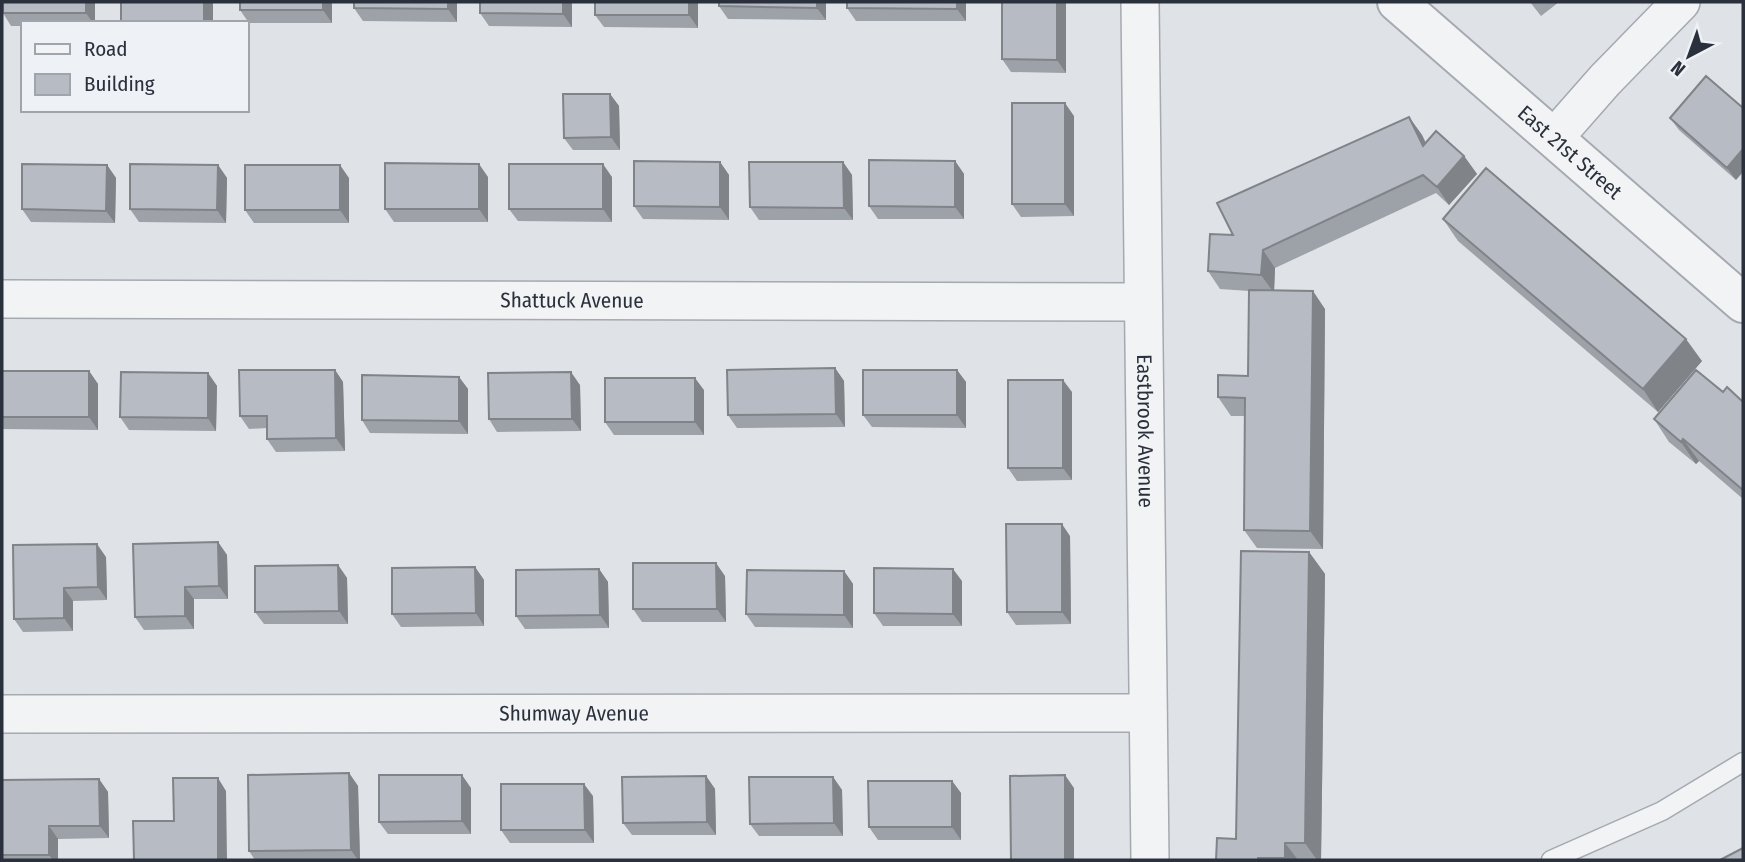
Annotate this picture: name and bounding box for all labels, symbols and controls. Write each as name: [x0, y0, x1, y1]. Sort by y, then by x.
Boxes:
legend: [21, 21, 248, 112]
north arrow: [1654, 21, 1724, 91]
text: Road: [84, 36, 128, 62]
text: N: [1666, 56, 1690, 81]
text: Building: [84, 71, 155, 97]
street label: East 21st Street: [1512, 100, 1627, 205]
street label: Shattuck Avenue: [500, 287, 644, 314]
street label: Eastbrook Avenue: [1131, 354, 1159, 508]
street label: Shumway Avenue: [499, 700, 649, 727]

